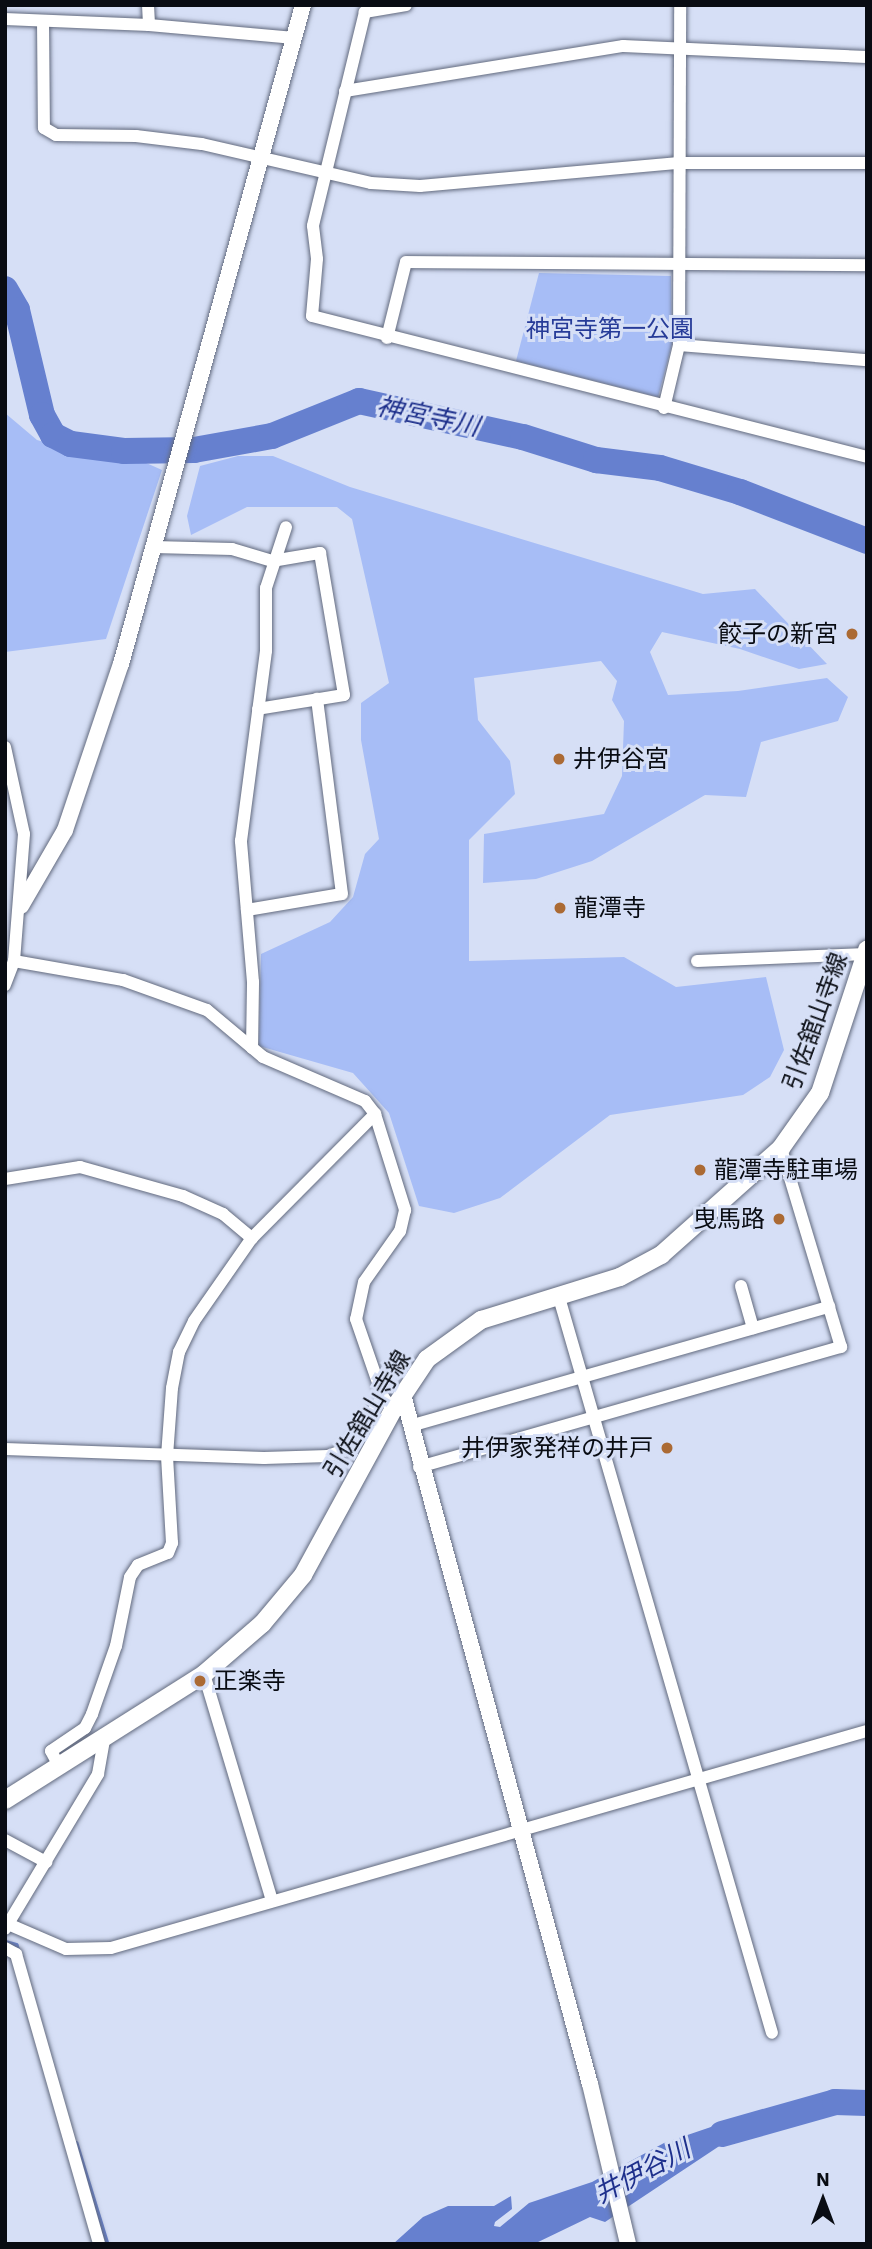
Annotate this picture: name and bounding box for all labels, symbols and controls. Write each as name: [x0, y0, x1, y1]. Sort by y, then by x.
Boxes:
park label: 神宮寺第一公園: [526, 315, 694, 343]
water label: 神宮寺川: [374, 390, 482, 442]
place label: 餃子の新宮: [718, 620, 838, 648]
marker: 餃子の新宮: [844, 626, 860, 642]
place label: 井伊谷宮: [573, 745, 669, 773]
marker: 井伊谷宮: [551, 751, 567, 767]
place label: 龍潭寺: [574, 894, 646, 922]
marker: 龍潭寺: [552, 900, 568, 916]
street label: 引佐舘山寺線: [777, 948, 853, 1094]
place label: 龍潭寺駐車場: [714, 1156, 858, 1184]
marker: 龍潭寺駐車場: [692, 1162, 708, 1178]
place label: 曳馬路: [693, 1205, 765, 1233]
marker: 曳馬路: [771, 1211, 787, 1227]
street label: 引佐舘山寺線: [318, 1345, 416, 1483]
place label: 井伊家発祥の井戸: [461, 1434, 653, 1462]
marker: 井伊家発祥の井戸: [659, 1440, 675, 1456]
place label: 正楽寺: [214, 1667, 286, 1695]
marker: 正楽寺: [192, 1673, 208, 1689]
water label: 井伊谷川: [589, 2133, 695, 2209]
north arrow: [788, 2165, 858, 2235]
text: N: [816, 2167, 830, 2191]

